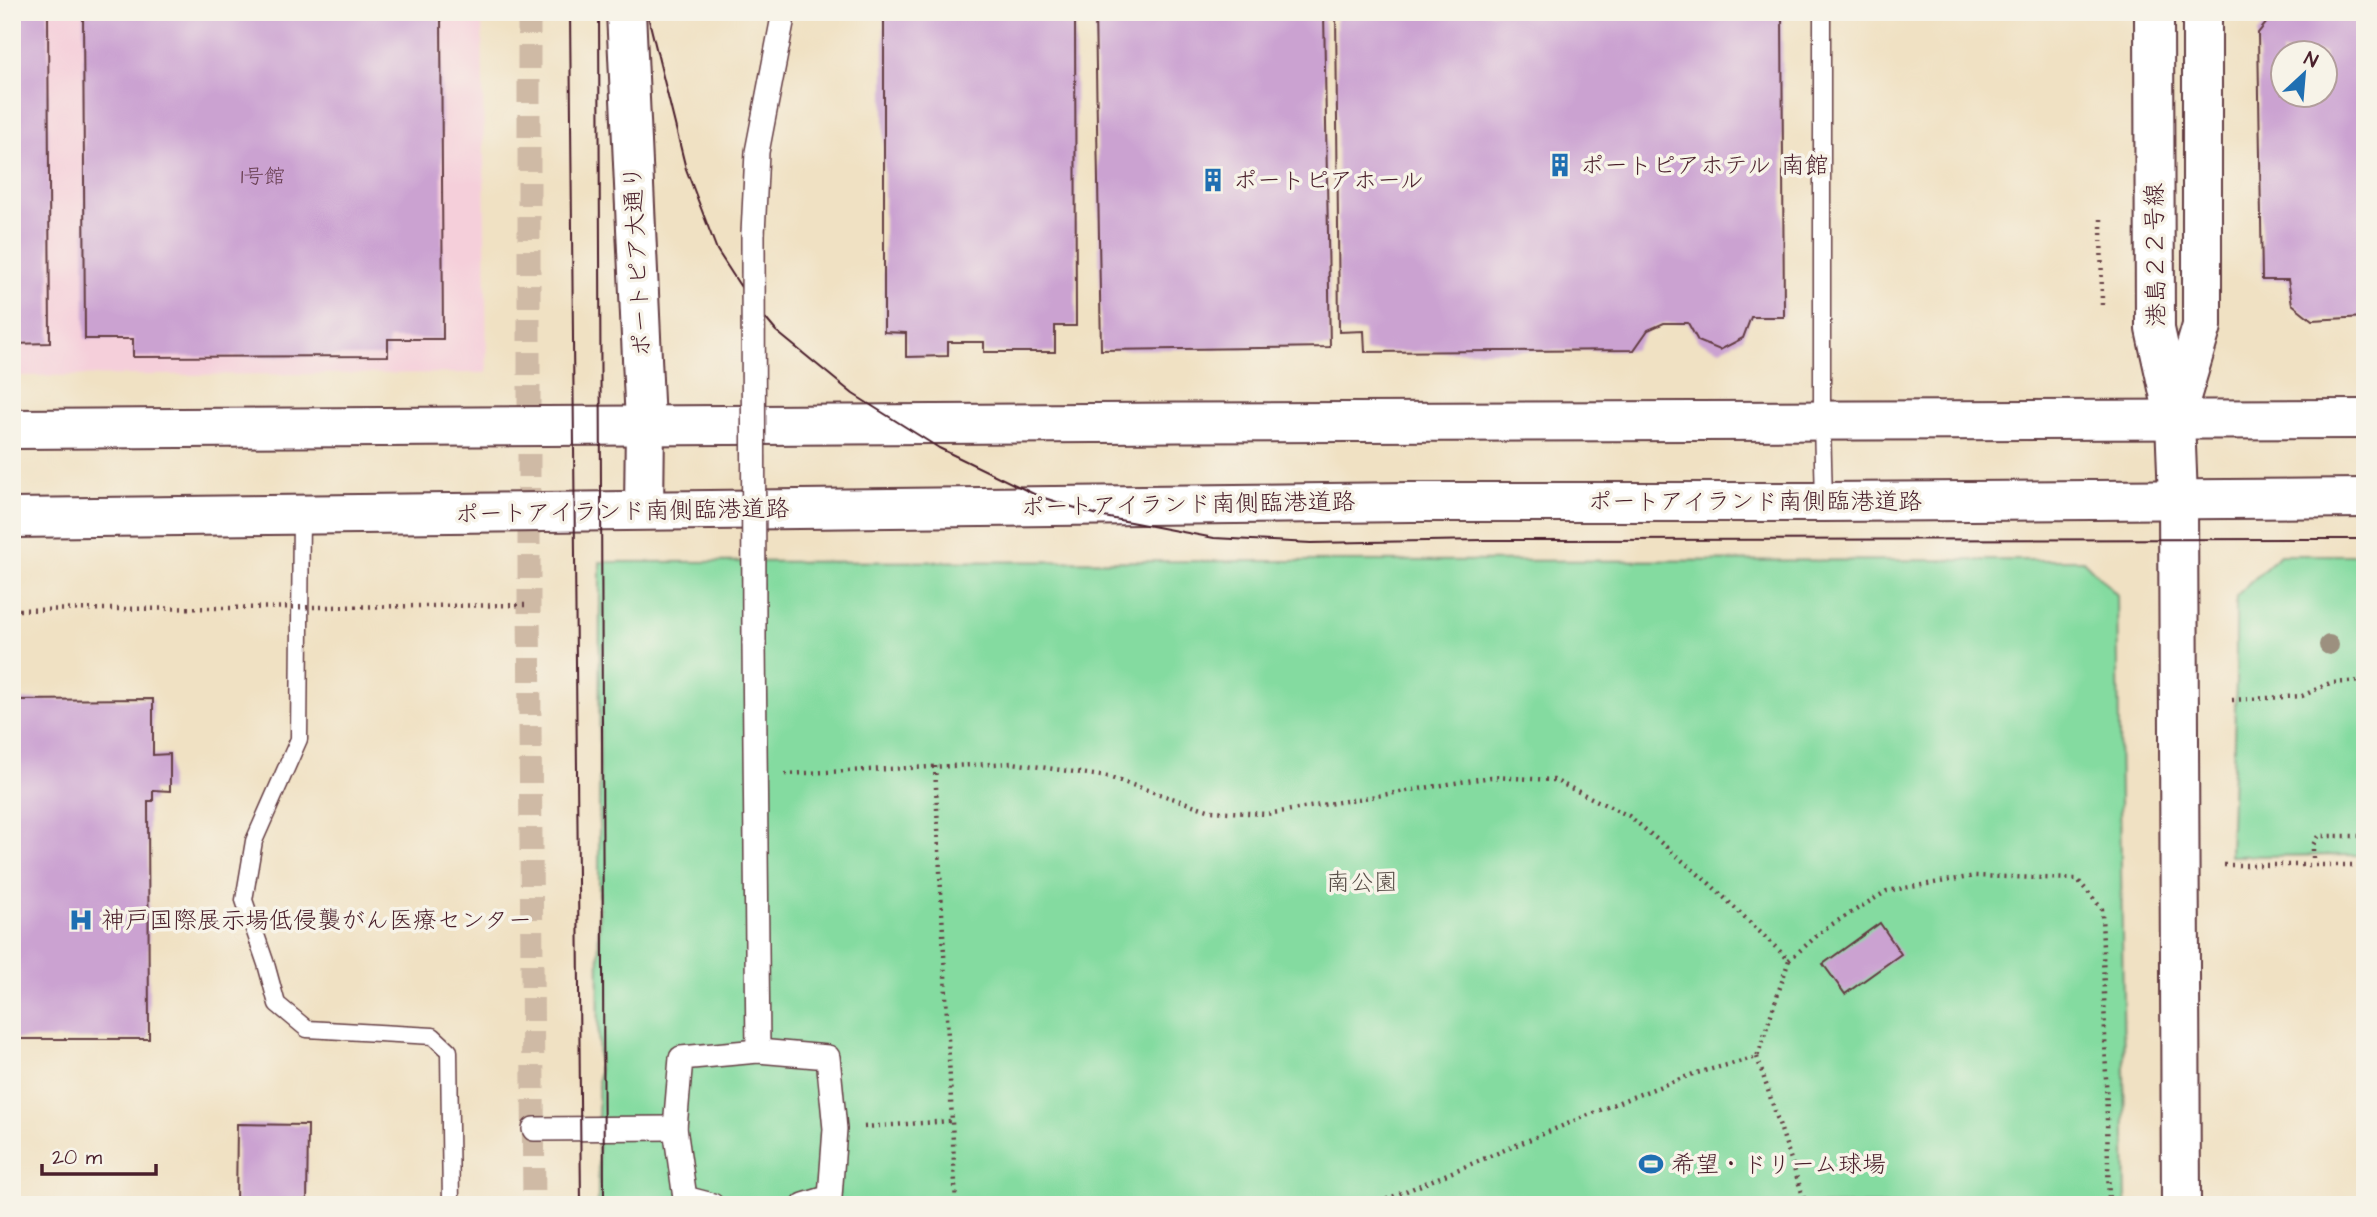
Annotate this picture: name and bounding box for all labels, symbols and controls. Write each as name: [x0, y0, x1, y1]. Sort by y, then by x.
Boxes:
north arrow: [2268, 38, 2338, 108]
text: N: [2300, 45, 2322, 75]
place label: ポートピアホテル 南館: [1580, 149, 1829, 183]
building icon: ポートピアホテル 南館: [1546, 151, 1574, 179]
house number: 1号館: [241, 162, 285, 191]
street label: ポートピア大通り: [616, 164, 660, 358]
place label: ポートピアホール: [1233, 164, 1424, 198]
building icon: ポートピアホール: [1199, 166, 1227, 194]
street label: 港島２２号線: [2138, 183, 2174, 327]
street label: ポートアイランド南側臨港道路: [1020, 485, 1356, 525]
street label: ポートアイランド南側臨港道路: [1588, 485, 1922, 519]
street label: ポートアイランド南側臨港道路: [454, 492, 790, 532]
park label: 南公園: [1326, 866, 1398, 900]
place label: 神戸国際展示場低侵襲がん医療センター: [101, 904, 532, 938]
hospital icon: 神戸国際展示場低侵襲がん医療センター: [67, 906, 95, 934]
scale bar: [42, 1133, 156, 1177]
text: 20 m: [52, 1143, 103, 1172]
place label: 希望・ドリーム球場: [1671, 1148, 1886, 1182]
sports icon: 希望・ドリーム球場: [1637, 1150, 1665, 1178]

